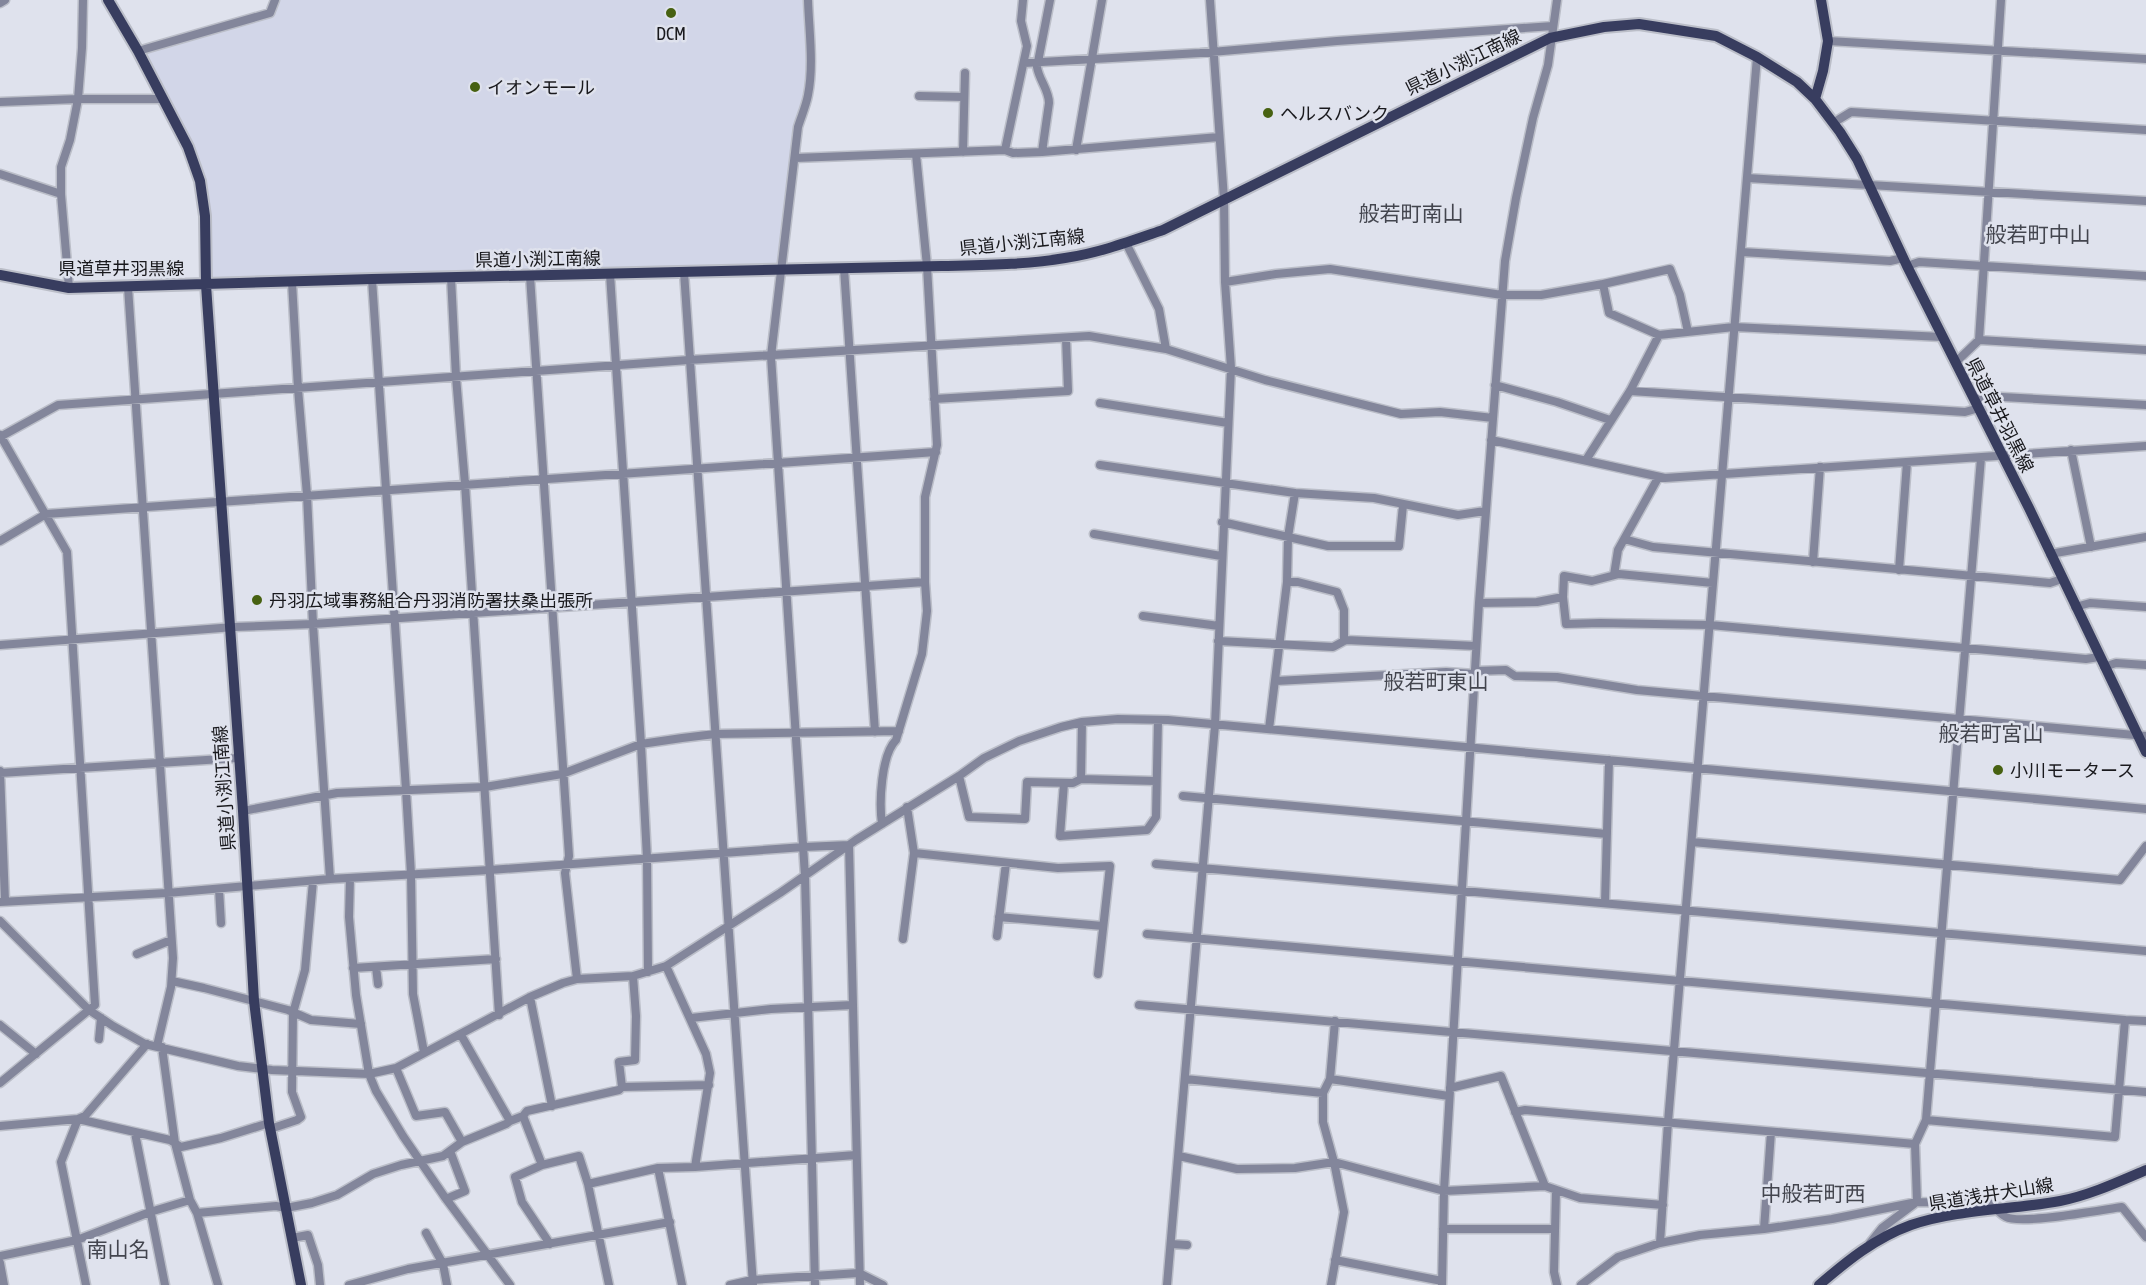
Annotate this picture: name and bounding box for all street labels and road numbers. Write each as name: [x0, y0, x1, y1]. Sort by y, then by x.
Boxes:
street label: 県道小渕江南線: [1402, 25, 1524, 99]
street label: 県道小渕江南線: [958, 225, 1086, 259]
street label: 県道小渕江南線: [475, 247, 601, 271]
street label: 県道草井羽黒線: [58, 258, 184, 279]
street label: 県道草井羽黒線: [1962, 354, 2038, 476]
street label: 県道小渕江南線: [209, 724, 239, 852]
street label: 県道浅井犬山線: [1927, 1174, 2055, 1214]

